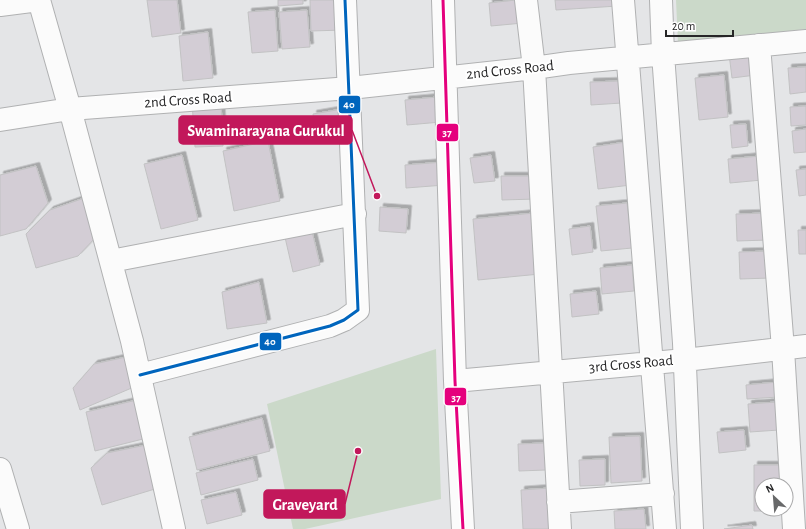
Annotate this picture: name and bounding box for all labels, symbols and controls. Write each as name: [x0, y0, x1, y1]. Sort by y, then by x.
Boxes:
scale bar: [666, 12, 733, 38]
text: 20 m: [672, 20, 695, 32]
street label: 2nd Cross Road: [465, 58, 555, 82]
street label: 2nd Cross Road: [144, 89, 233, 111]
line badge: 40: [338, 95, 361, 114]
text: 40: [343, 99, 355, 110]
callout: Swaminarayana Gurukul: [179, 116, 352, 144]
text: Swaminarayana Gurukul: [187, 123, 345, 140]
line badge: 37: [436, 123, 459, 142]
text: 37: [442, 127, 452, 138]
line badge: 40: [259, 332, 282, 351]
text: 40: [264, 336, 276, 347]
street label: 3rd Cross Road: [588, 353, 674, 375]
line badge: 37: [444, 387, 467, 406]
text: 37: [451, 392, 461, 403]
north arrow: [754, 477, 794, 517]
text: N: [764, 482, 776, 495]
callout: Graveyard: [264, 490, 345, 518]
text: Graveyard: [272, 497, 338, 514]

